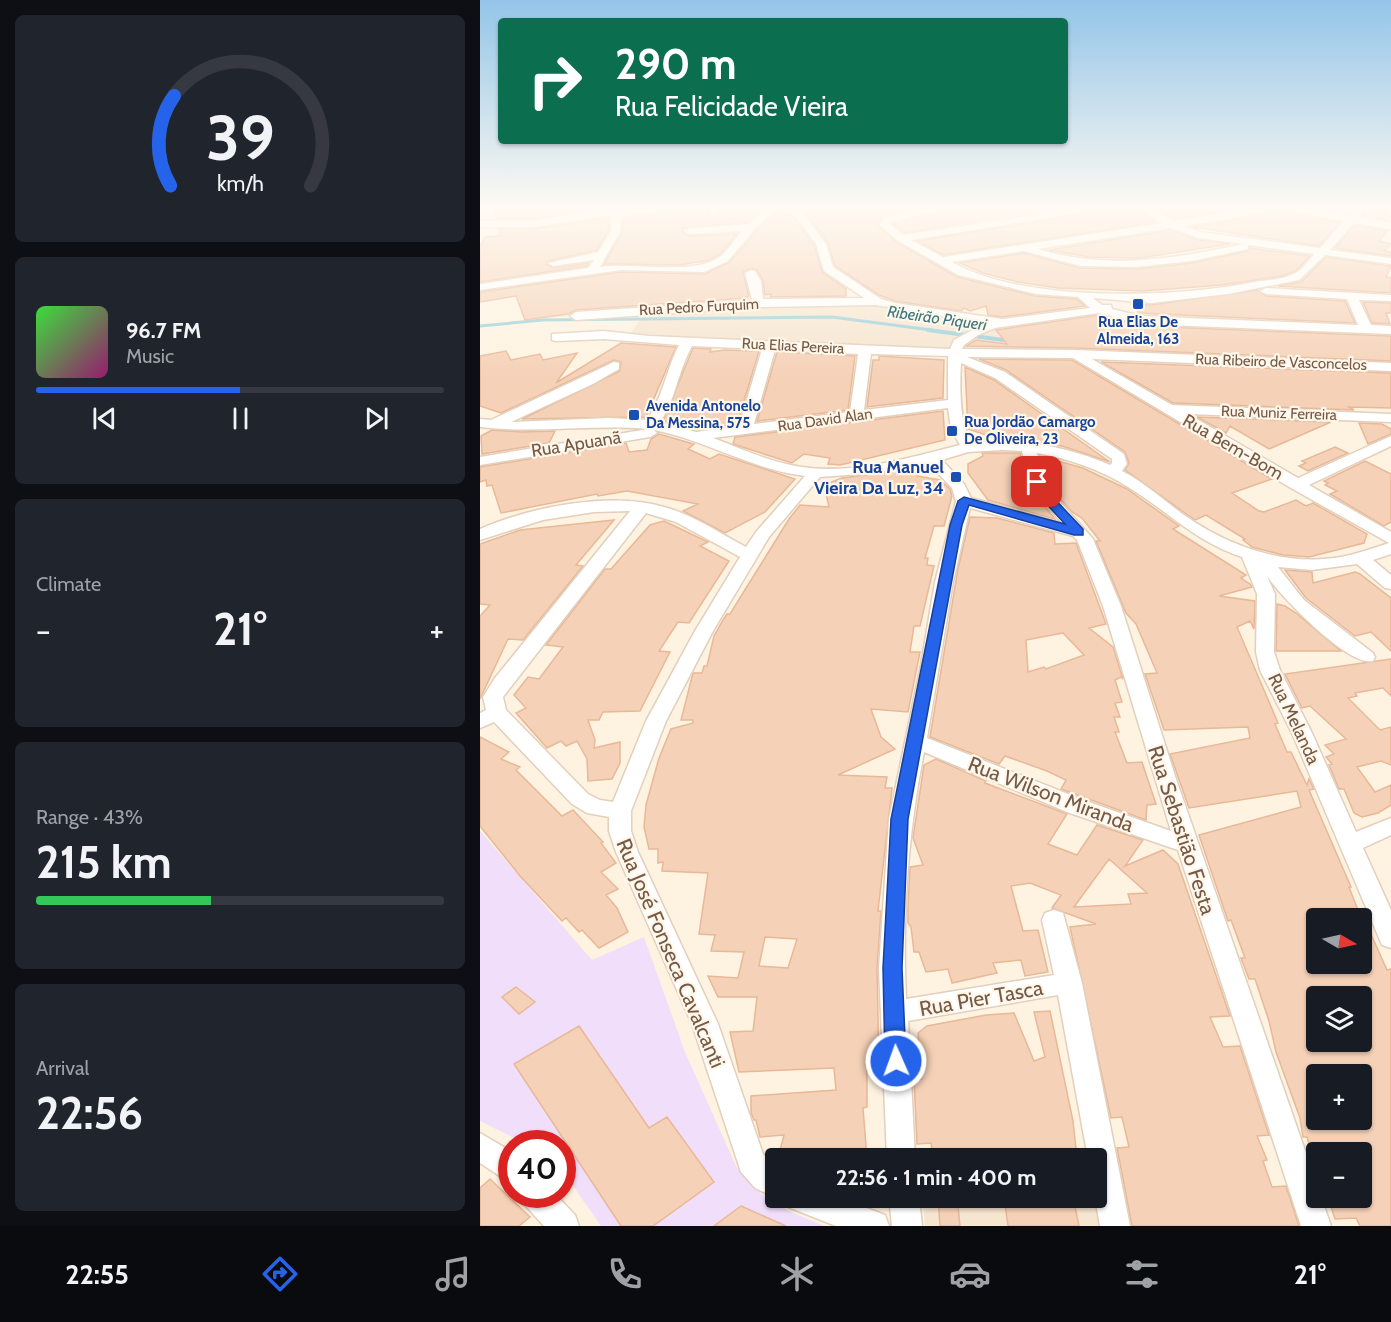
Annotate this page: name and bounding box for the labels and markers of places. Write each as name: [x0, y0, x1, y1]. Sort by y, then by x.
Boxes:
marker: Rua Elias De Almeida, 163: [1131, 297, 1145, 311]
place label: Rua Elias De Almeida, 163: [1097, 313, 1179, 348]
place label: Avenida Antonelo Da Messina, 575: [646, 397, 761, 432]
marker: Avenida Antonelo Da Messina, 575: [627, 408, 641, 422]
place label: Rua Jordão Camargo De Oliveira, 23: [964, 413, 1096, 448]
marker: Rua Jordão Camargo De Oliveira, 23: [945, 424, 959, 438]
place label: Rua Manuel Vieira Da Luz, 34: [814, 456, 944, 499]
pin: [1011, 456, 1062, 507]
marker: Rua Manuel Vieira Da Luz, 34: [949, 470, 963, 484]

